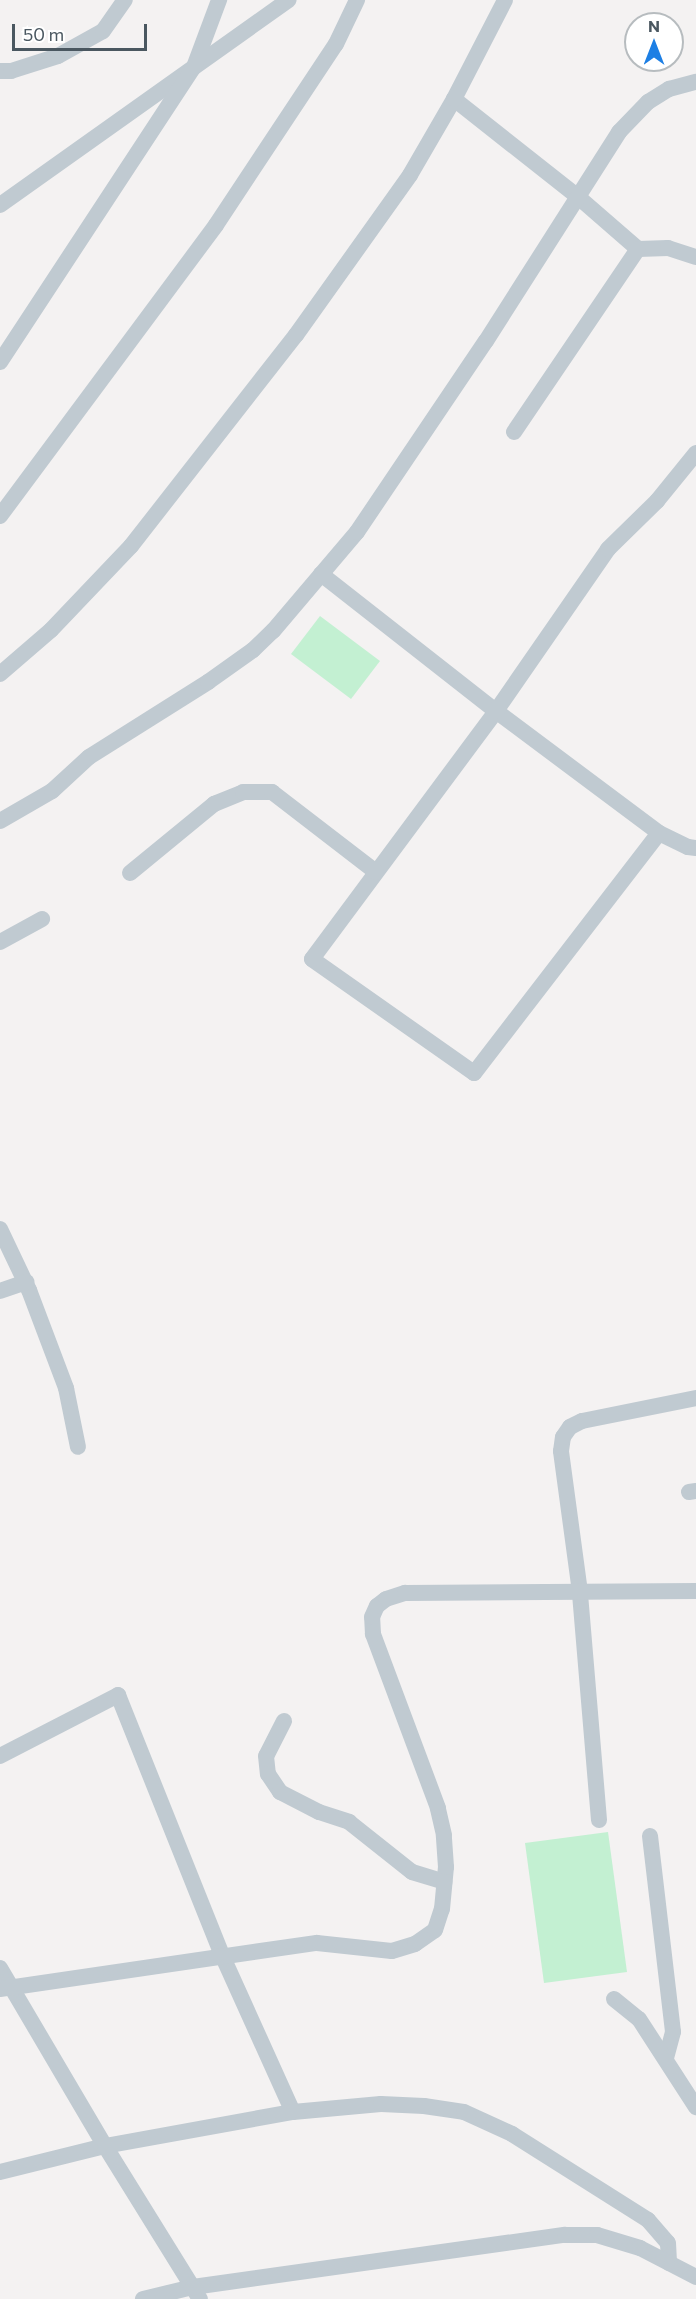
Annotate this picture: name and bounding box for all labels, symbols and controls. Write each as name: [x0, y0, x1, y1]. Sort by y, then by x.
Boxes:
scale bar: [15, 12, 150, 50]
north arrow: [624, 12, 684, 72]
text: N: [648, 16, 660, 35]
text: 50 m: [23, 23, 64, 45]

